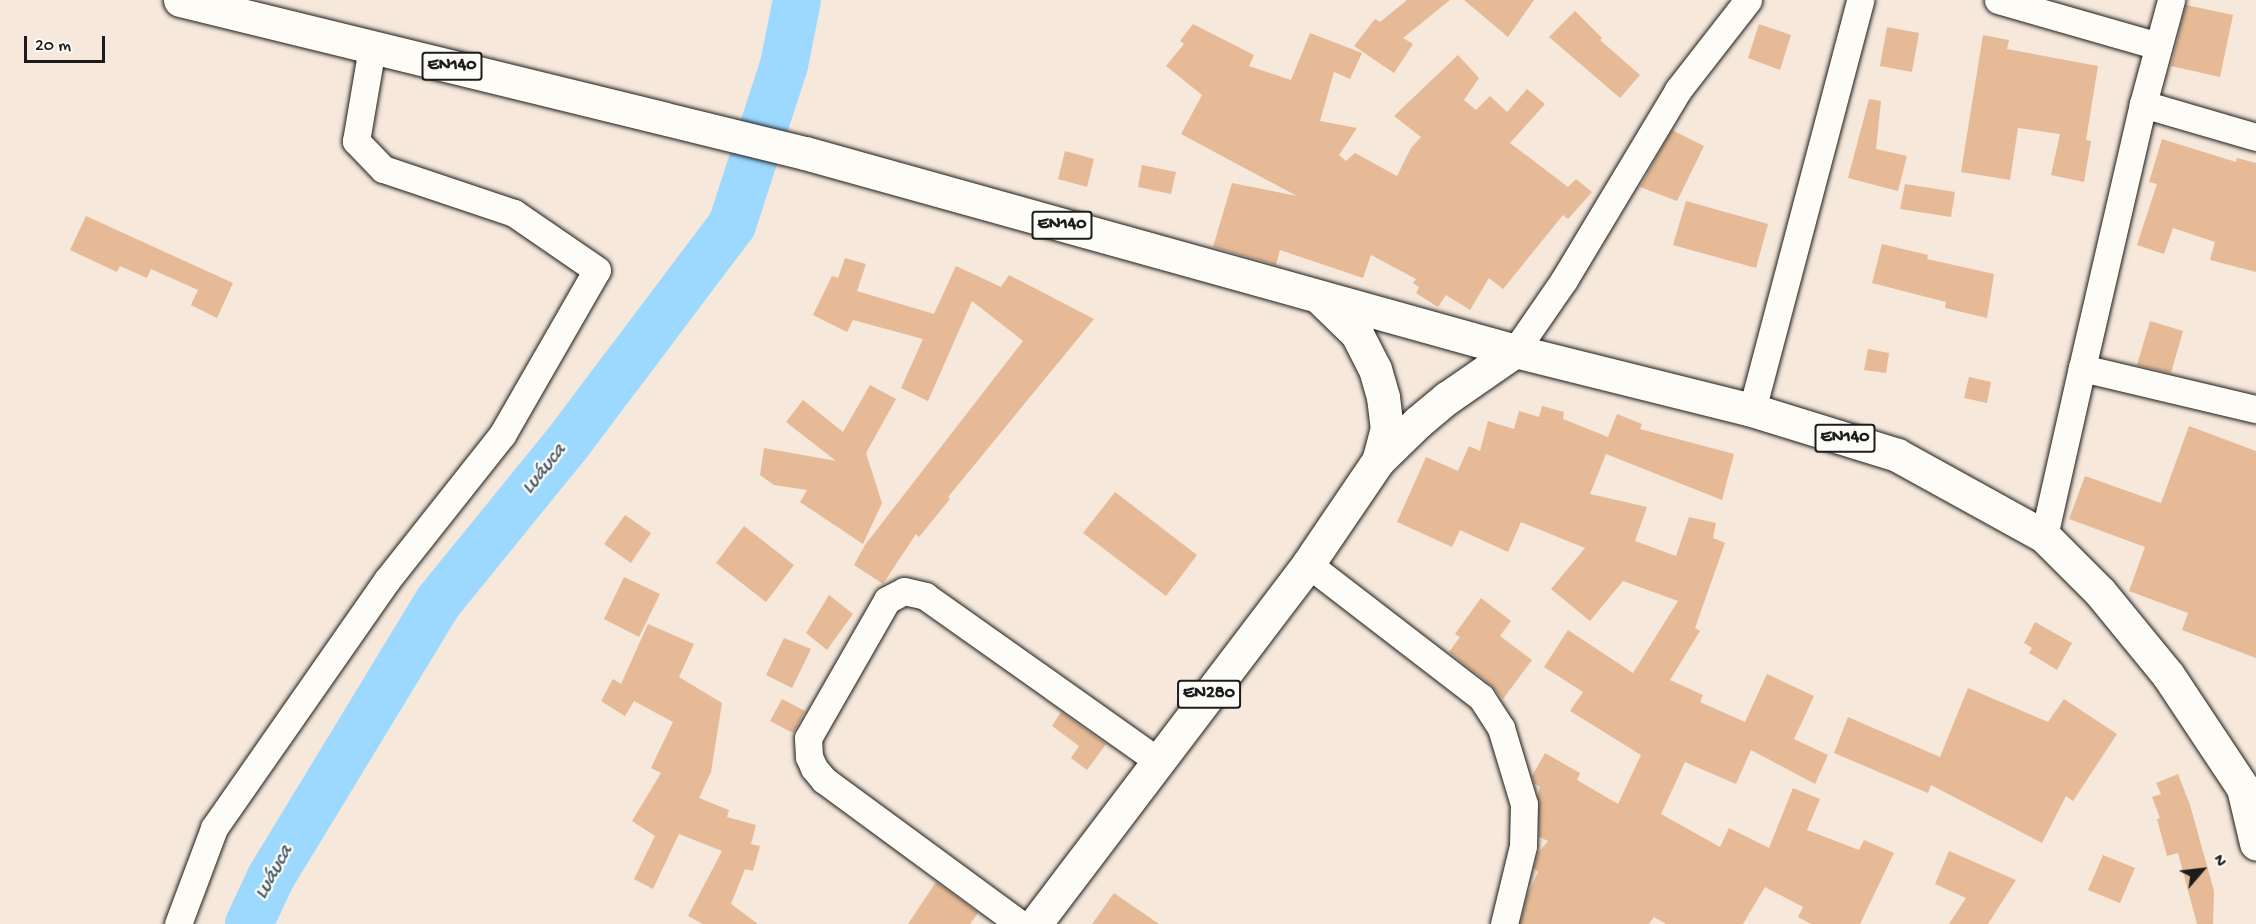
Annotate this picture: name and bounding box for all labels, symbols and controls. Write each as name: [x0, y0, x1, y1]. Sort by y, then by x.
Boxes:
scale bar: [27, 24, 108, 62]
text: 20 m: [35, 36, 71, 57]
road number: EN140: [420, 51, 484, 81]
road number: EN140: [1030, 210, 1094, 240]
road number: EN140: [1814, 423, 1876, 453]
water label: Luáuca: [517, 440, 573, 500]
road number: EN280: [1176, 679, 1242, 709]
north arrow: [2172, 840, 2232, 900]
water label: Luáuca: [250, 842, 300, 904]
text: N: [2207, 852, 2229, 870]

